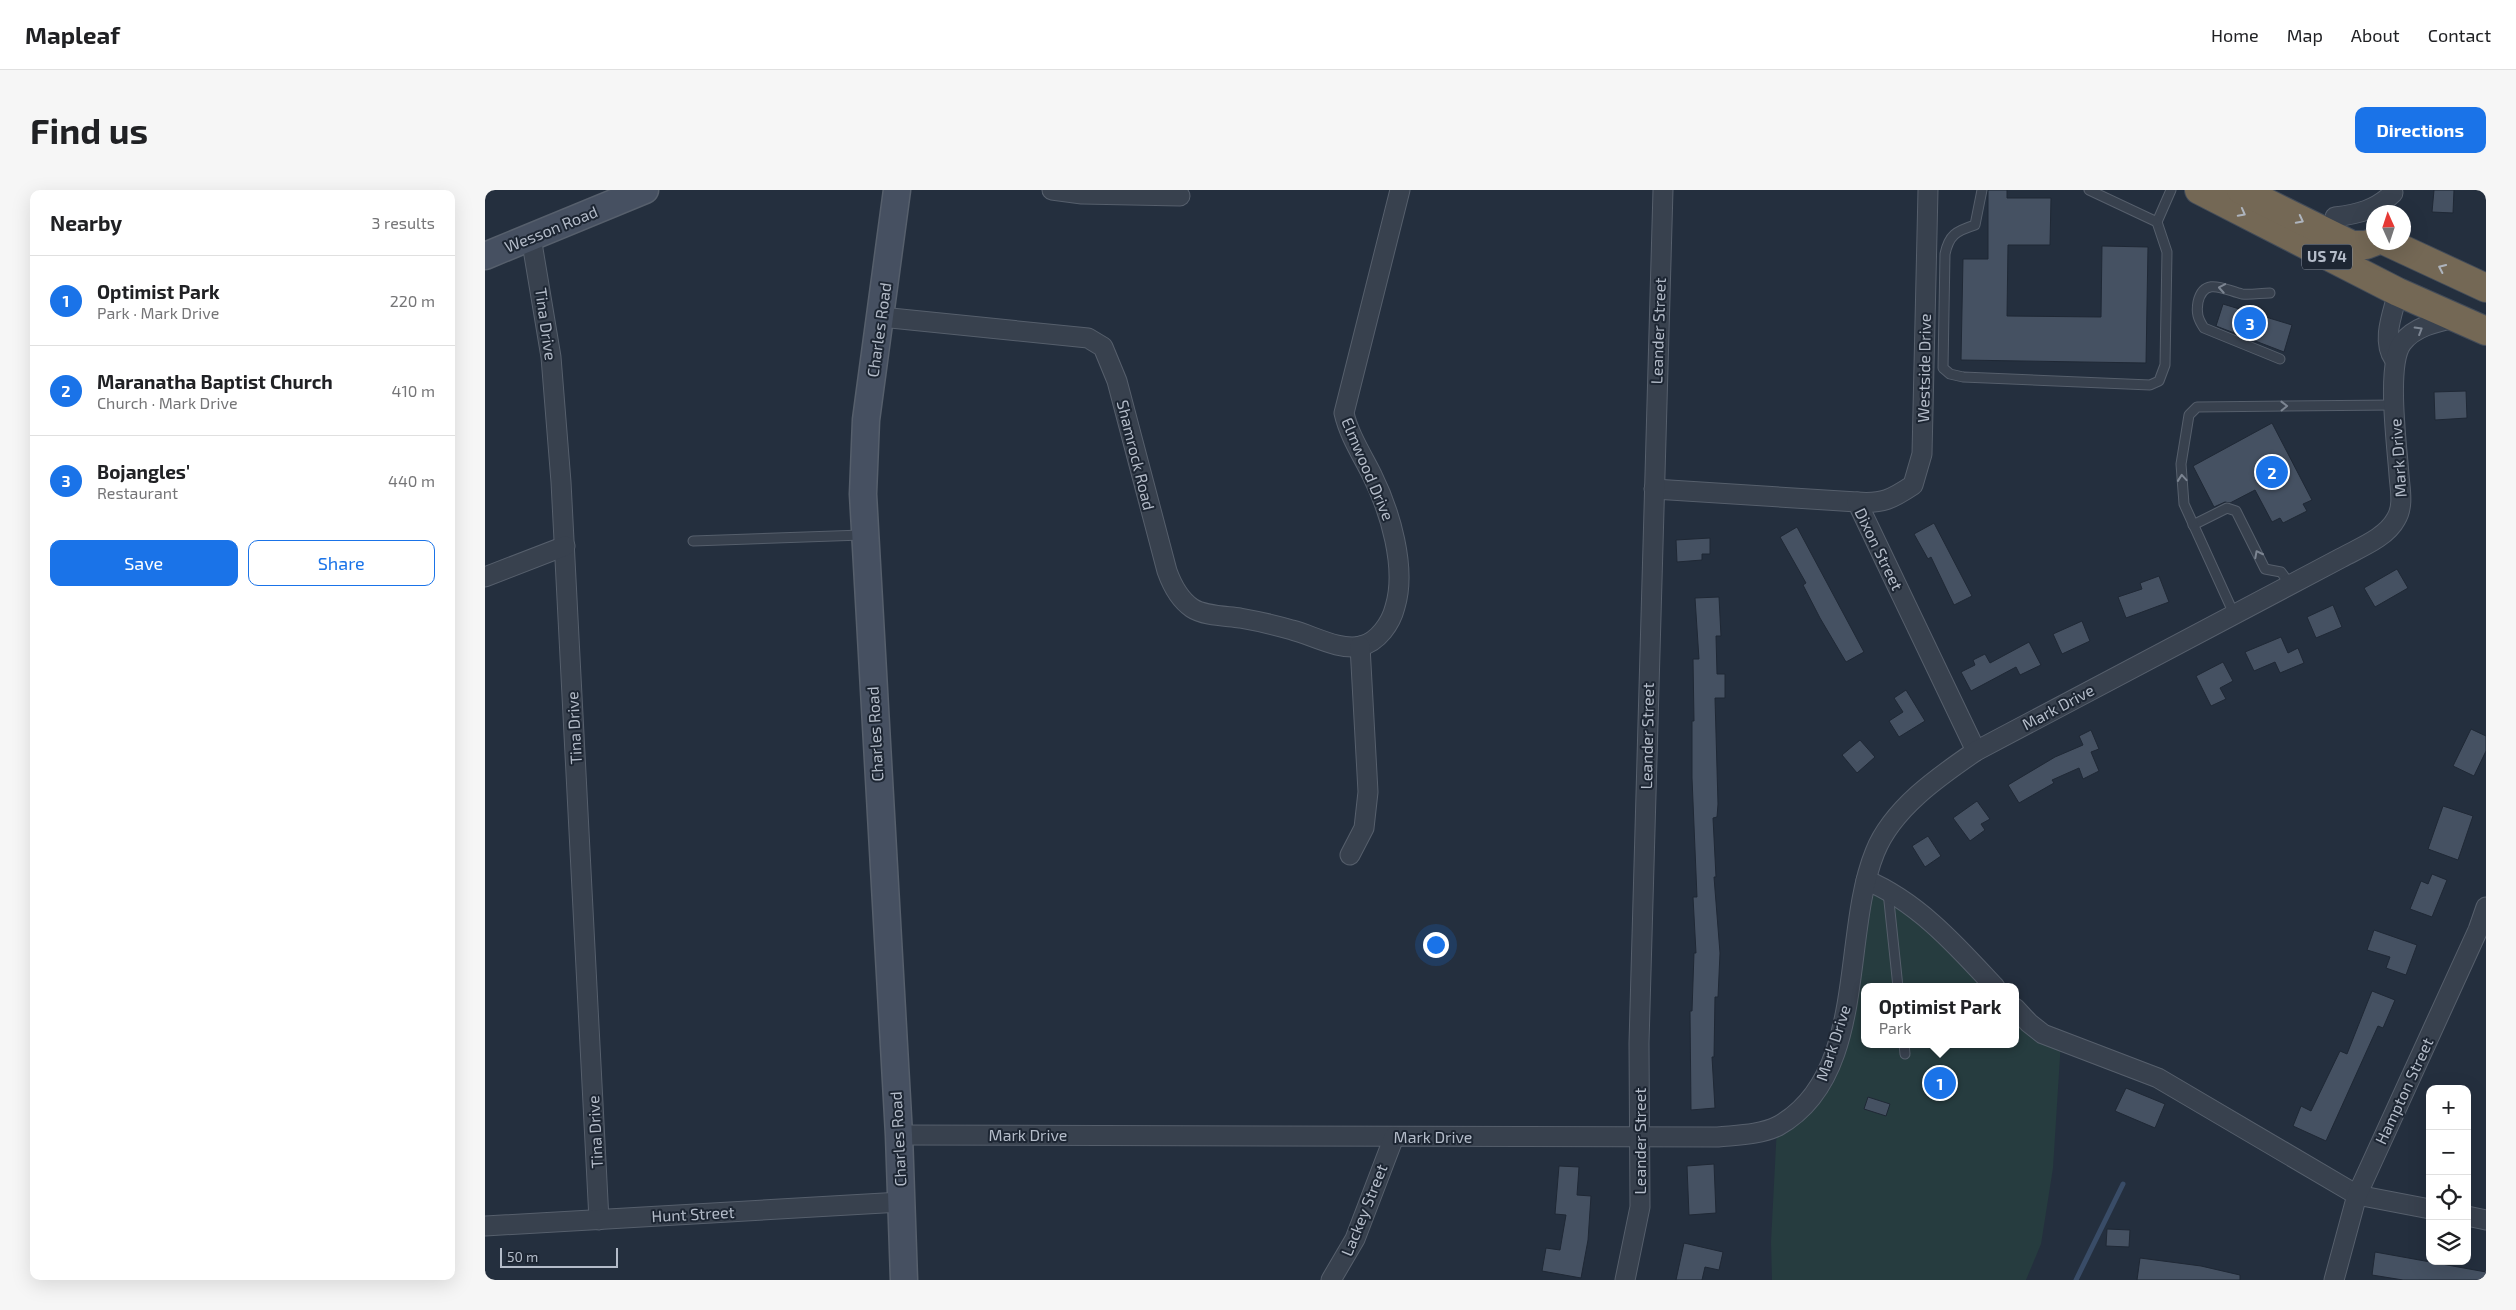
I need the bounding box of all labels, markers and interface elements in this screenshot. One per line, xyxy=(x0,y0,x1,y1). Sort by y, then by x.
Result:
text: Mapleaf xyxy=(25,20,120,49)
text: Home xyxy=(2211,24,2259,46)
text: Map xyxy=(2287,24,2323,46)
text: About xyxy=(2351,24,2400,46)
text: Contact xyxy=(2428,24,2491,46)
button: Directions xyxy=(2355,107,2486,153)
text: Find us xyxy=(30,109,148,151)
street label: Wesson Road xyxy=(502,201,600,256)
north arrow xyxy=(2366,205,2411,250)
one-way arrow xyxy=(2237,207,2246,217)
text: Nearby xyxy=(50,210,122,235)
text: 3 results xyxy=(372,213,435,232)
one-way arrow xyxy=(2295,214,2304,224)
road number: US 74 xyxy=(2302,244,2352,270)
one-way arrow xyxy=(2438,263,2447,274)
street label: Leander Street xyxy=(1646,277,1669,385)
text: Optimist Park xyxy=(97,280,220,303)
street label: Charles Road xyxy=(862,281,895,379)
one-way arrow xyxy=(2217,284,2226,294)
street label: Tina Drive xyxy=(532,287,561,361)
text: 1 xyxy=(63,291,69,310)
text: 220 m xyxy=(390,291,435,310)
text: Park · Mark Drive xyxy=(97,303,219,322)
pin: 3 xyxy=(2234,304,2266,342)
street label: Westside Drive xyxy=(1913,313,1934,423)
one-way arrow xyxy=(2414,327,2423,337)
text: Maranatha Baptist Church xyxy=(97,370,333,393)
text: 2 xyxy=(61,381,71,400)
text: 410 m xyxy=(392,381,435,400)
text: Church · Mark Drive xyxy=(97,393,238,412)
street label: Shamrock Road xyxy=(1114,398,1159,512)
one-way arrow xyxy=(2281,401,2289,411)
street label: Elmwood Drive xyxy=(1338,415,1399,523)
street label: Mark Drive xyxy=(2385,418,2410,498)
pin: 2 xyxy=(2256,453,2288,491)
text: Bojangles' xyxy=(97,460,190,483)
text: 3 xyxy=(61,471,71,490)
text: 440 m xyxy=(388,471,435,490)
one-way arrow xyxy=(2177,474,2188,482)
text: Restaurant xyxy=(97,483,178,502)
street label: Dixon Street xyxy=(1851,504,1908,593)
button: Save xyxy=(50,540,238,586)
button: Share xyxy=(248,540,435,586)
one-way arrow xyxy=(2254,550,2264,559)
street label: Mark Drive xyxy=(2019,680,2097,733)
street label: Leander Street xyxy=(1636,682,1657,790)
street label: Charles Road xyxy=(863,686,886,782)
street label: Tina Drive xyxy=(562,691,585,765)
your location xyxy=(1423,932,1449,958)
popup xyxy=(1861,983,2019,1048)
text: Optimist Park xyxy=(1879,995,2001,1018)
street label: Mark Drive xyxy=(1811,1002,1854,1083)
text: Park xyxy=(1879,1018,1911,1037)
street label: Hampton Street xyxy=(2371,1035,2437,1147)
pin: 1 xyxy=(1924,1064,1956,1102)
map controls xyxy=(2426,1085,2471,1265)
button: + xyxy=(2426,1085,2471,1130)
street label: Leander Street xyxy=(1630,1088,1649,1194)
street label: Charles Road xyxy=(886,1091,909,1187)
street label: Tina Drive xyxy=(583,1095,606,1169)
street label: Mark Drive xyxy=(989,1125,1067,1144)
street label: Mark Drive xyxy=(1394,1127,1472,1146)
button: − xyxy=(2426,1130,2471,1175)
street label: Lackey Street xyxy=(1336,1161,1391,1259)
button: locate xyxy=(2426,1175,2471,1220)
street label: Hunt Street xyxy=(651,1202,735,1225)
button: layers xyxy=(2426,1220,2471,1265)
scale bar xyxy=(500,1245,617,1268)
text: 50 m xyxy=(507,1248,538,1265)

